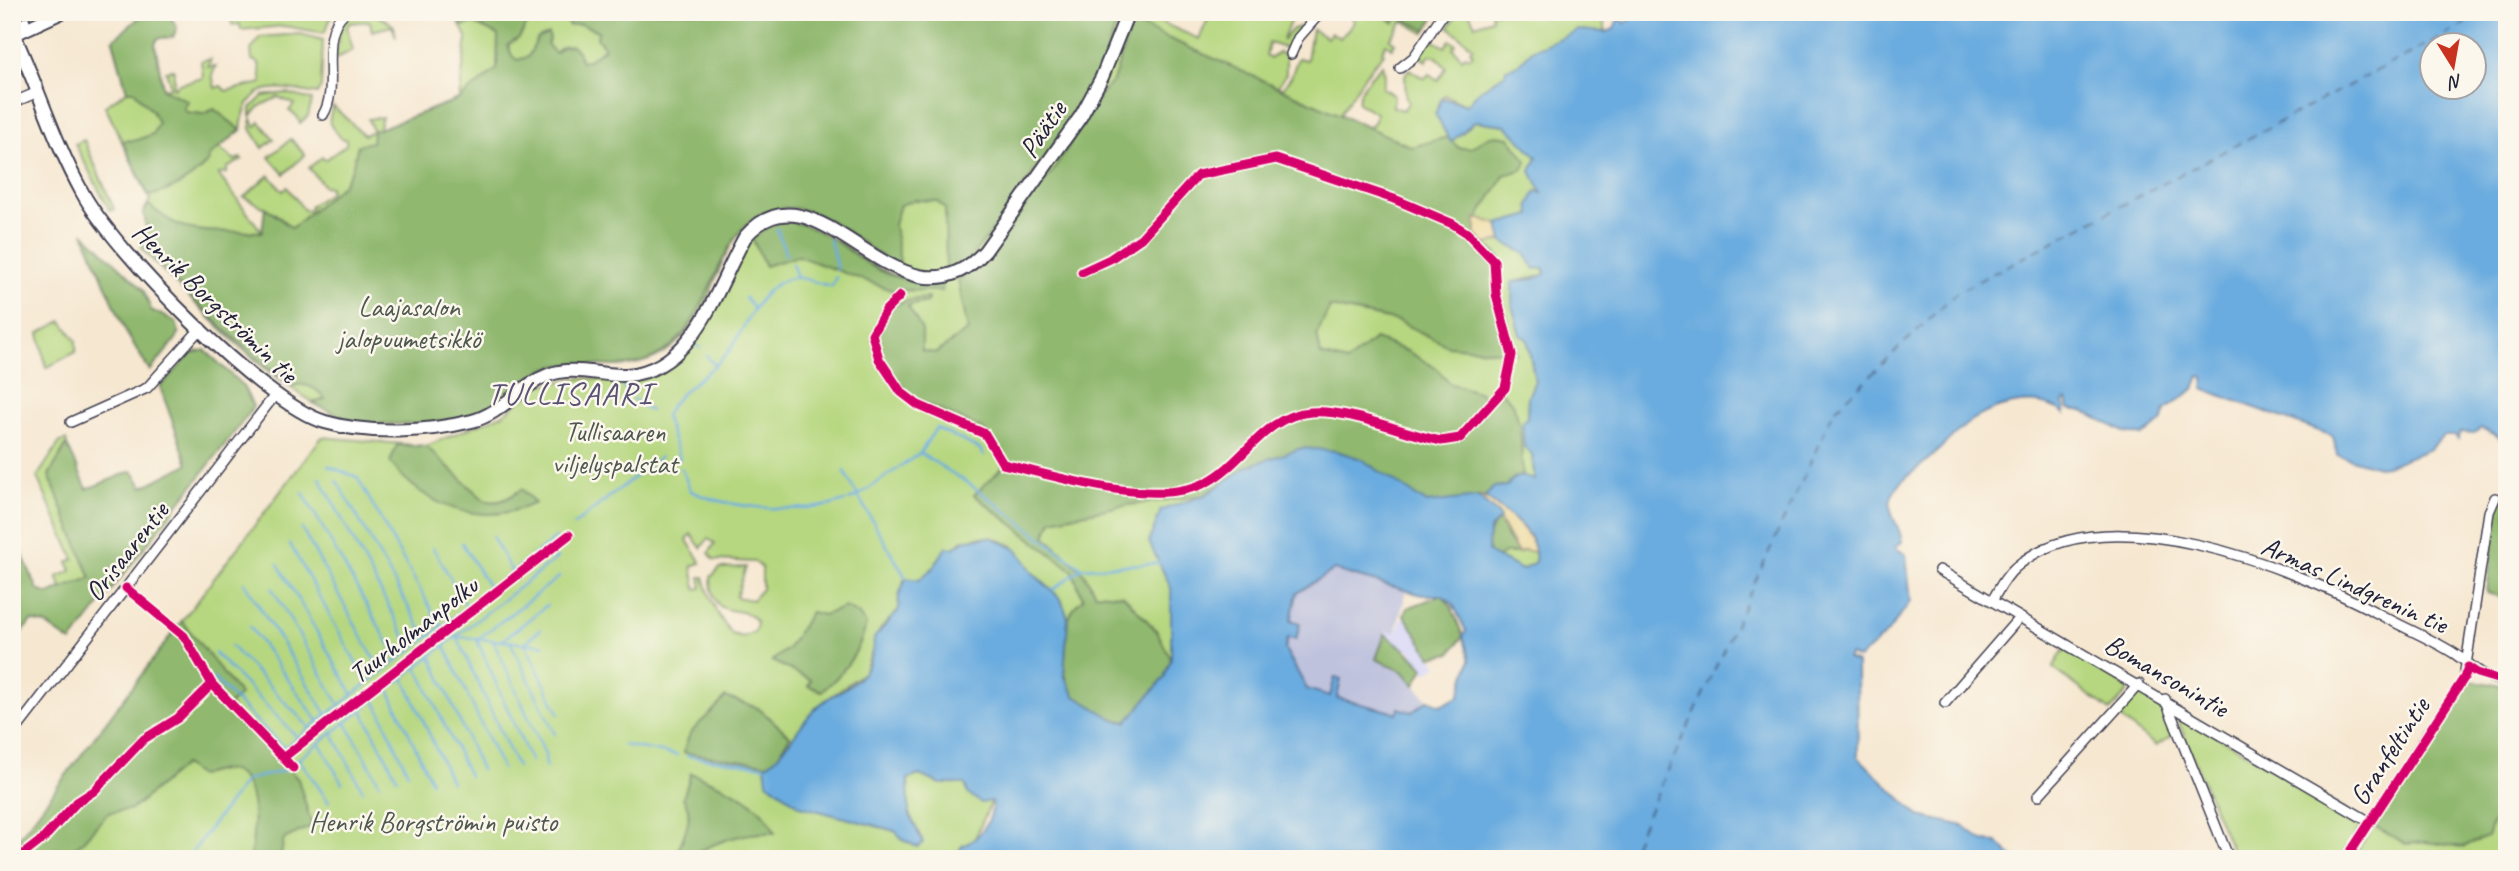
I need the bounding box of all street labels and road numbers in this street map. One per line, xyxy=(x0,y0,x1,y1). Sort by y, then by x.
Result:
street label: Päätie xyxy=(1011,93,1075,164)
street label: Henrik Borgströmin tie xyxy=(125,214,307,392)
street label: Orisaarentie xyxy=(77,493,177,608)
street label: Armas Lindgrenin tie xyxy=(2256,528,2455,642)
street label: Tuurholmanpolku xyxy=(342,567,486,691)
street label: Bomansonintie xyxy=(2098,626,2237,726)
street label: Granfeltintie xyxy=(2342,689,2438,812)

